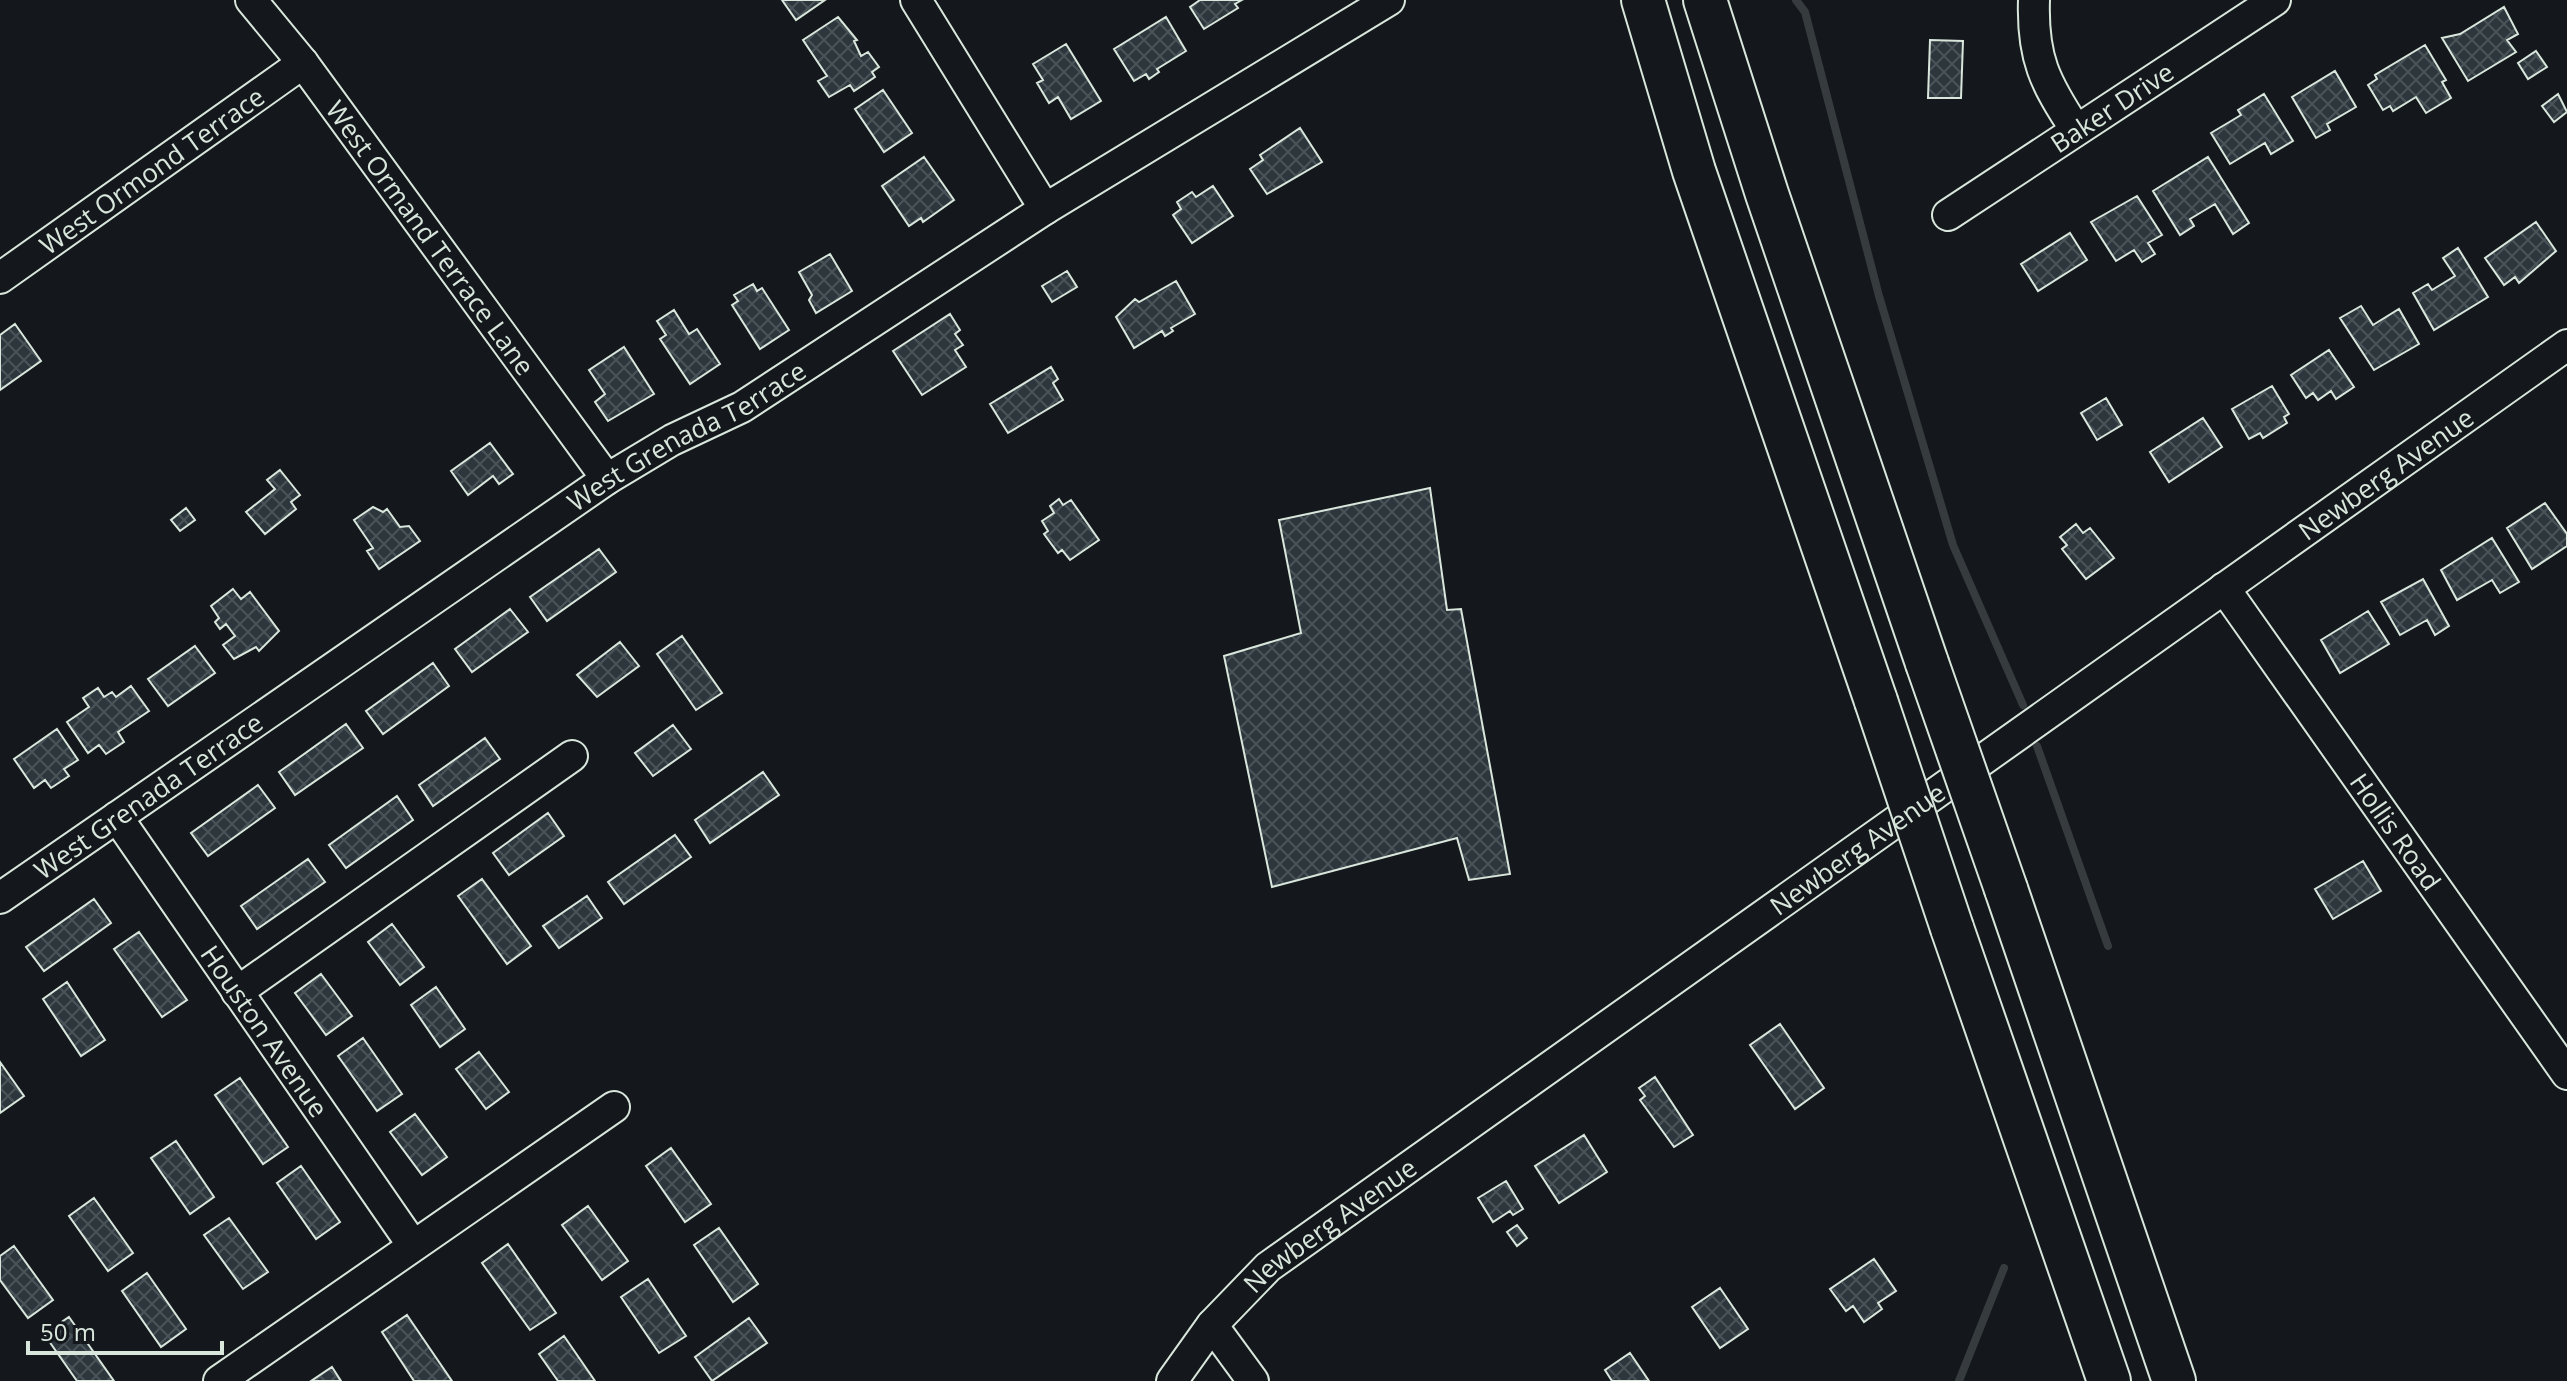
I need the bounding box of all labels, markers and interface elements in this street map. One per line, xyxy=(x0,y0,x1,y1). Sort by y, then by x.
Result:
street label: Baker Drive xyxy=(2043,54,2180,161)
street label: West Ormond Terrace xyxy=(32,78,271,263)
street label: West Ormand Terrace Lane xyxy=(318,93,543,382)
street label: West Grenada Terrace xyxy=(560,352,813,519)
street label: Newberg Avenue xyxy=(2291,399,2480,548)
street label: West Grenada Terrace xyxy=(27,704,270,887)
street label: Hollis Road xyxy=(2342,766,2450,897)
street label: Newberg Avenue xyxy=(1762,774,1952,923)
street label: Houston Avenue xyxy=(193,938,337,1124)
street label: Newberg Avenue xyxy=(1235,1149,1424,1300)
scale bar xyxy=(28,1305,222,1355)
text: 50 m xyxy=(40,1315,96,1348)

